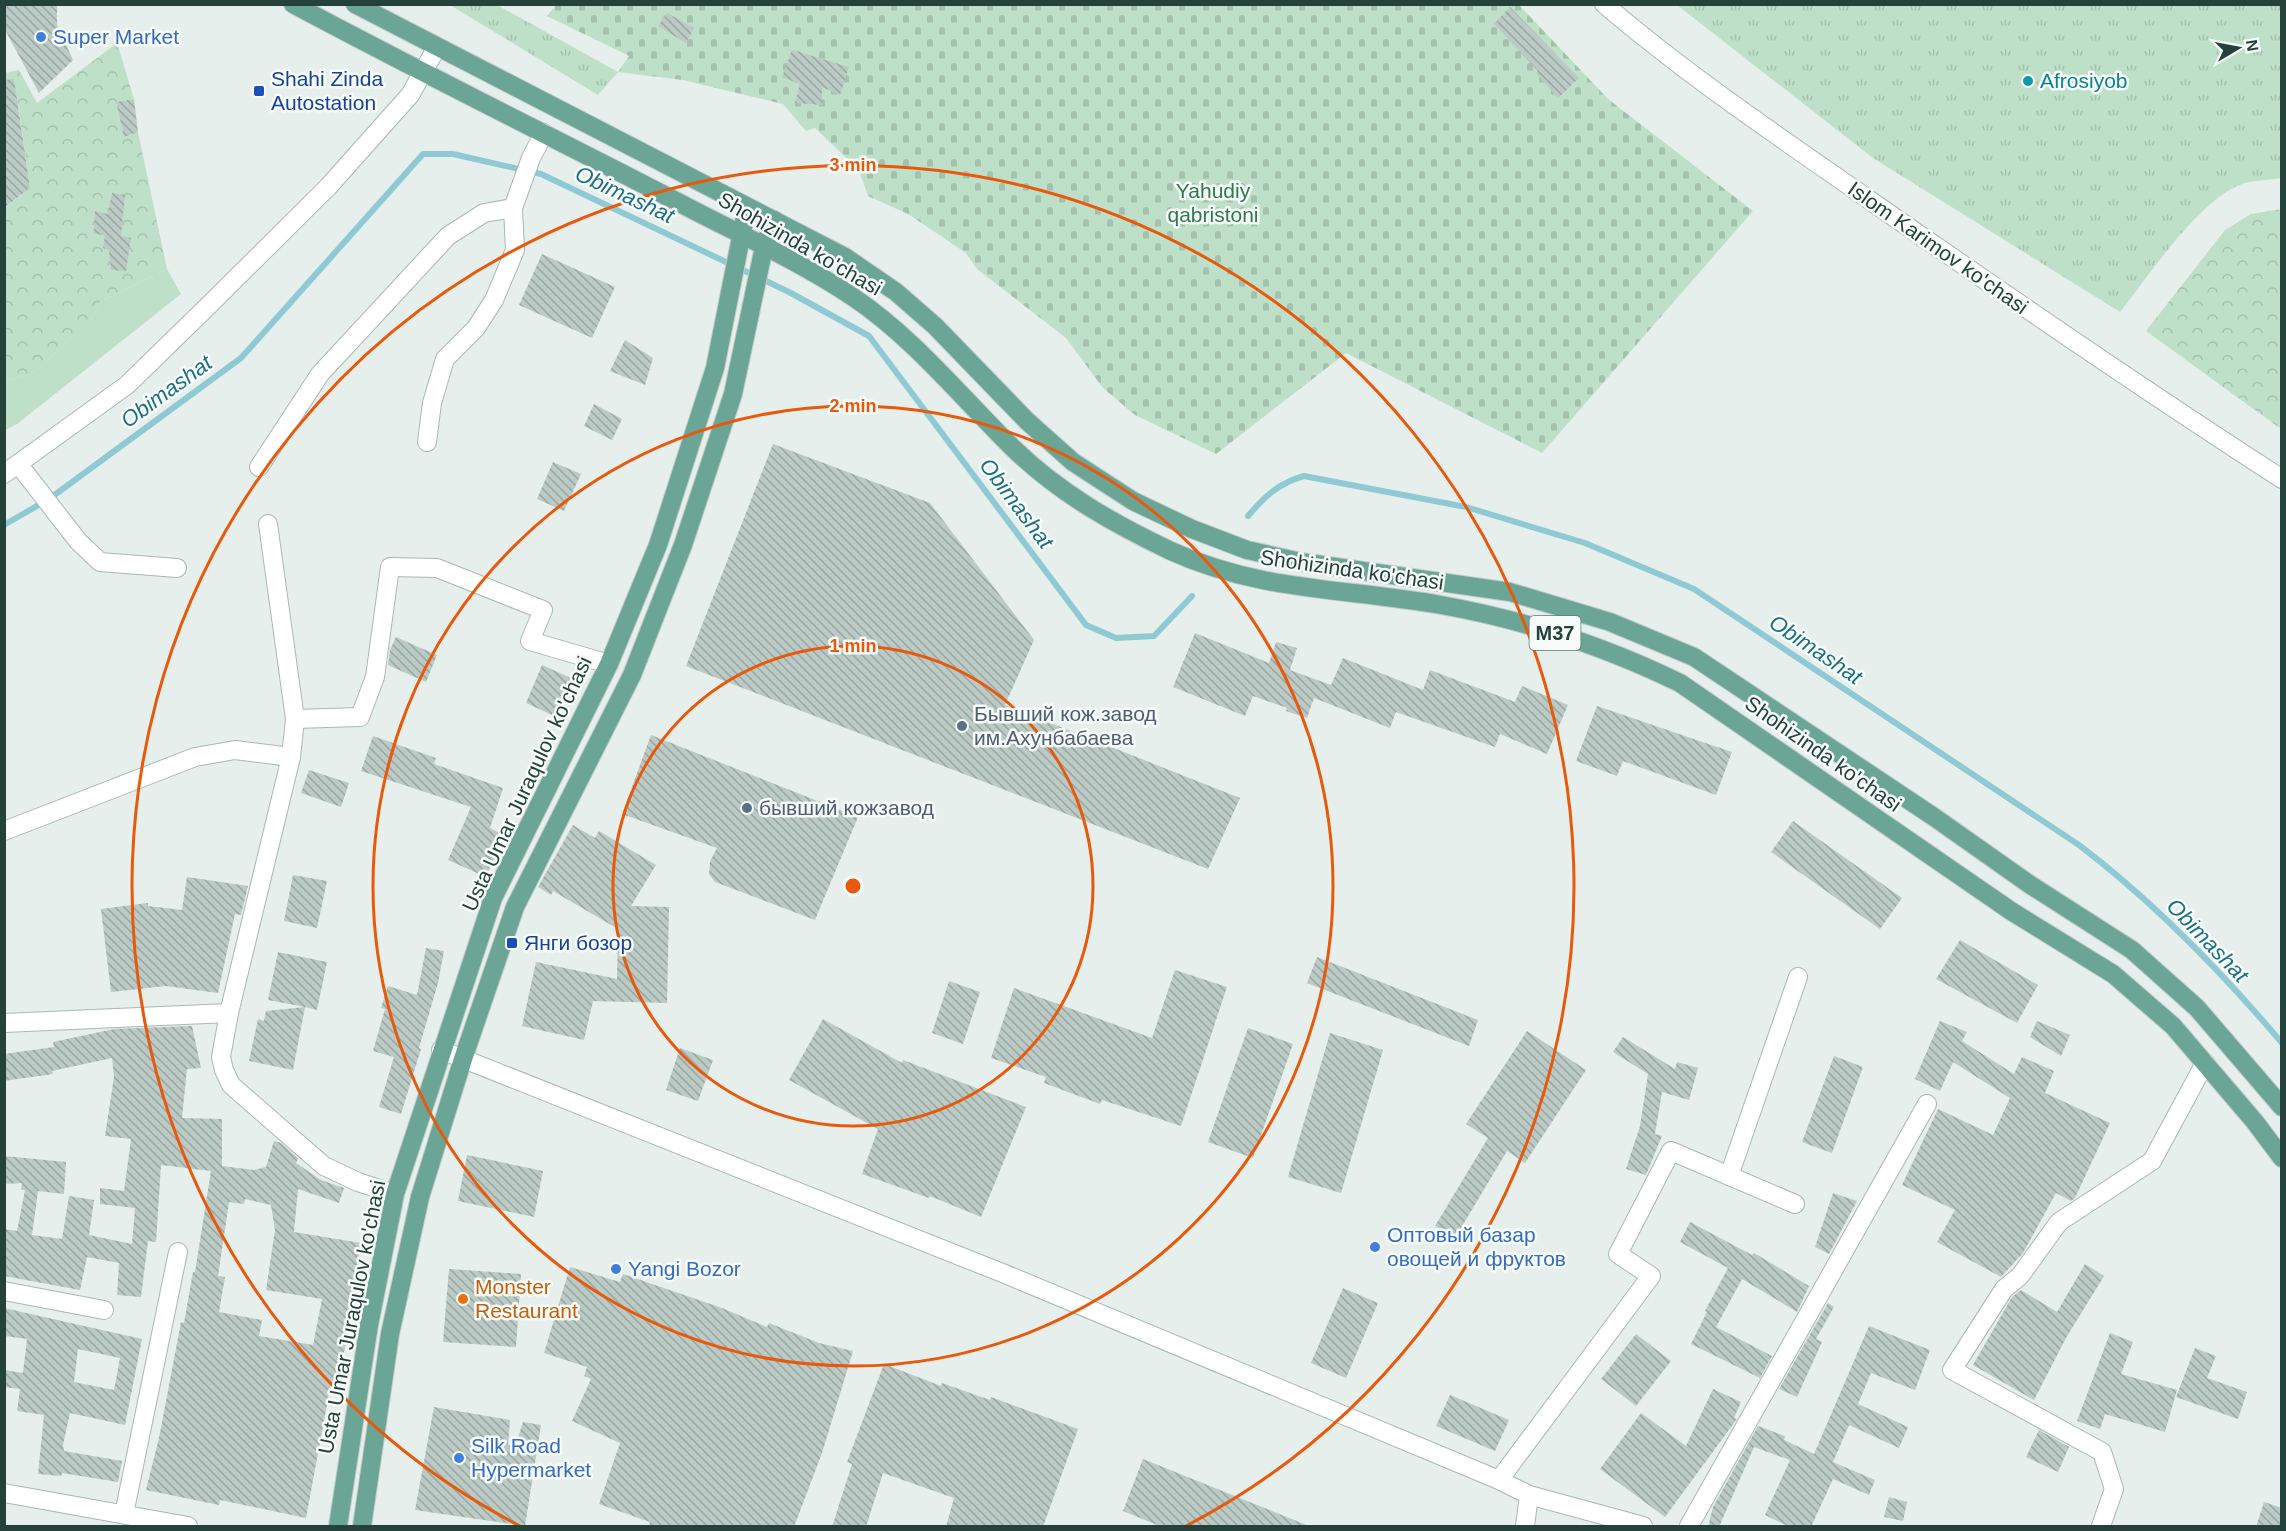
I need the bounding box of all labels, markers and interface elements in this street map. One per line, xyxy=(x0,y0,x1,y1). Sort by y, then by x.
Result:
north arrow xyxy=(2208,18,2268,78)
place label: Super Market xyxy=(53,25,179,48)
marker: Super Market xyxy=(34,30,48,44)
text: N xyxy=(2243,38,2262,53)
place label: Shahi Zinda Autostation xyxy=(271,67,383,114)
place label: Afrosiyob xyxy=(2040,69,2128,92)
marker: Afrosiyob xyxy=(2021,74,2035,88)
marker: Shahi Zinda Autostation xyxy=(252,84,266,98)
text: 3 min xyxy=(829,155,877,175)
water label: Obimashat xyxy=(571,161,679,229)
street label: Islom Karimov ko'chasi xyxy=(1844,177,2033,318)
park label: Yahudiy qabristoni xyxy=(1167,179,1259,226)
street label: Shohizinda ko'chasi xyxy=(714,187,886,300)
water label: Obimashat xyxy=(116,350,217,433)
text: 2 min xyxy=(829,396,877,416)
water label: Obimashat xyxy=(975,453,1059,554)
street label: Shohizinda ko'chasi xyxy=(1259,545,1445,594)
water label: Obimashat xyxy=(1765,609,1868,690)
road number: M37 xyxy=(1530,616,1580,650)
text: 1 min xyxy=(829,636,877,656)
street label: Usta Umar Juraqulov ko'chasi xyxy=(457,653,596,915)
street label: Shohizinda ko'chasi xyxy=(1741,691,1906,816)
place label: Бывший кож.завод им.Ахунбабаева xyxy=(974,702,1157,749)
marker: Бывший кож.завод им.Ахунбабаева xyxy=(955,719,969,733)
place label: бывший кожзавод xyxy=(759,796,934,819)
marker: бывший кожзавод xyxy=(740,801,754,815)
centre of rings xyxy=(843,876,863,896)
water label: Obimashat xyxy=(2162,893,2254,988)
place label: Янги бозор xyxy=(524,931,632,954)
marker: Янги бозор xyxy=(505,936,519,950)
street label: Usta Umar Juraqulov ko'chasi xyxy=(314,1178,389,1456)
place label: Оптовый базар овощей и фруктов xyxy=(1387,1223,1566,1270)
marker: Оптовый базар овощей и фруктов xyxy=(1368,1240,1382,1254)
place label: Yangi Bozor xyxy=(628,1257,741,1280)
marker: Yangi Bozor xyxy=(609,1262,623,1276)
place label: Monster Restaurant xyxy=(475,1275,578,1322)
marker: Monster Restaurant xyxy=(456,1292,470,1306)
place label: Silk Road Hypermarket xyxy=(471,1434,591,1481)
marker: Silk Road Hypermarket xyxy=(452,1451,466,1465)

